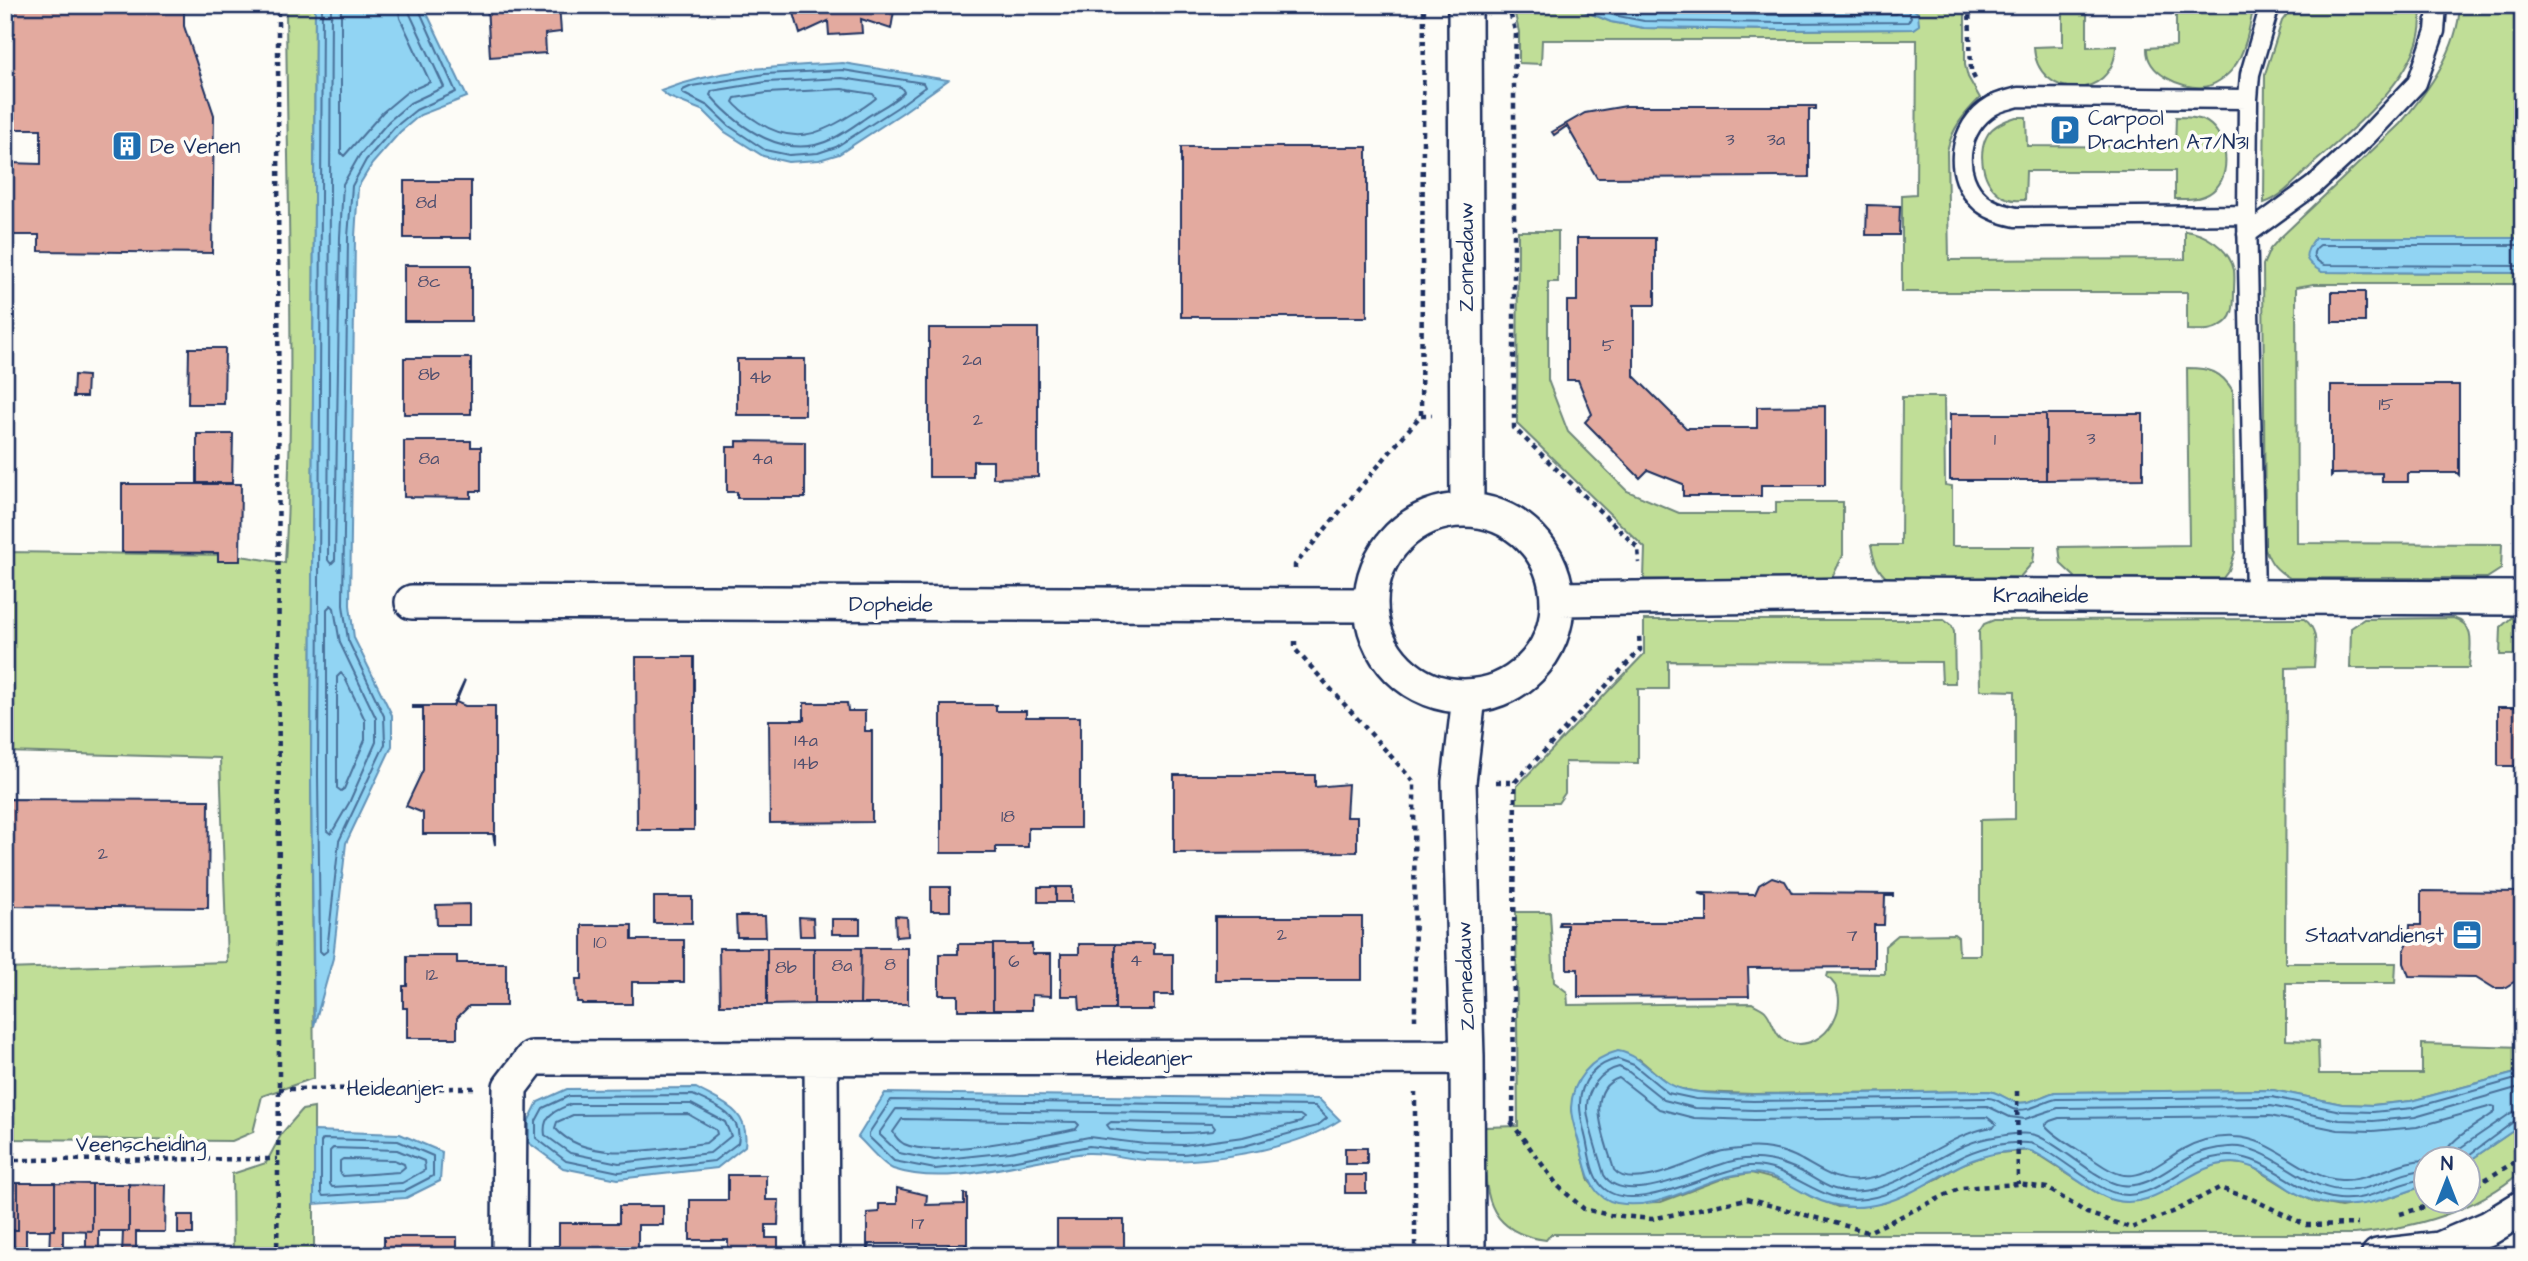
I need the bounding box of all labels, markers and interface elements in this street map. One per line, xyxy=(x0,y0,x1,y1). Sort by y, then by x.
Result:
place label: Carpool Drachten A7/N31 xyxy=(2088,104,2249,157)
parking icon: Carpool Drachten A7/N31 xyxy=(2048,113,2082,147)
house number: 3 xyxy=(1725,127,1735,152)
house number: 3a xyxy=(1767,127,1785,152)
building icon: De Venen xyxy=(110,129,144,163)
place label: De Venen xyxy=(150,132,240,161)
house number: 8d xyxy=(416,190,436,215)
street label: Zonnedauw xyxy=(1452,202,1481,312)
house number: 8c xyxy=(417,269,441,294)
house number: 5 xyxy=(1602,333,1615,358)
house number: 2a xyxy=(962,347,982,372)
house number: 8b xyxy=(418,362,440,387)
house number: 4b xyxy=(749,365,771,390)
house number: 15 xyxy=(2378,392,2394,417)
house number: 2 xyxy=(973,407,984,432)
house number: 3 xyxy=(2086,426,2096,451)
house number: 1 xyxy=(1994,427,1996,452)
house number: 8a xyxy=(419,446,439,471)
house number: 4a xyxy=(751,446,773,471)
street label: Kraaiheide xyxy=(1993,581,2089,610)
street label: Dopheide xyxy=(849,590,933,620)
house number: 14a xyxy=(794,728,818,753)
house number: 14b xyxy=(794,751,818,776)
house number: 18 xyxy=(1001,804,1015,829)
house number: 2 xyxy=(98,841,109,866)
office icon: Staatvandienst xyxy=(2450,918,2484,952)
street label: Zonnedauw xyxy=(1449,921,1482,1031)
place label: Staatvandienst xyxy=(2305,921,2445,950)
house number: 2 xyxy=(1277,922,1288,947)
house number: 7 xyxy=(1846,923,1858,948)
house number: 10 xyxy=(593,930,607,955)
house number: 4 xyxy=(1130,948,1142,973)
house number: 6 xyxy=(1008,949,1020,974)
house number: 8 xyxy=(884,952,896,977)
house number: 8a xyxy=(832,953,852,978)
house number: 8b xyxy=(775,955,797,980)
house number: 12 xyxy=(426,962,439,987)
street label: Heideanjer xyxy=(1095,1044,1193,1073)
street label: Heideanjer xyxy=(346,1074,444,1103)
street label: Veenscheiding xyxy=(76,1130,206,1161)
north arrow xyxy=(2412,1146,2482,1216)
text: N xyxy=(2441,1151,2453,1178)
house number: 17 xyxy=(911,1211,925,1236)

